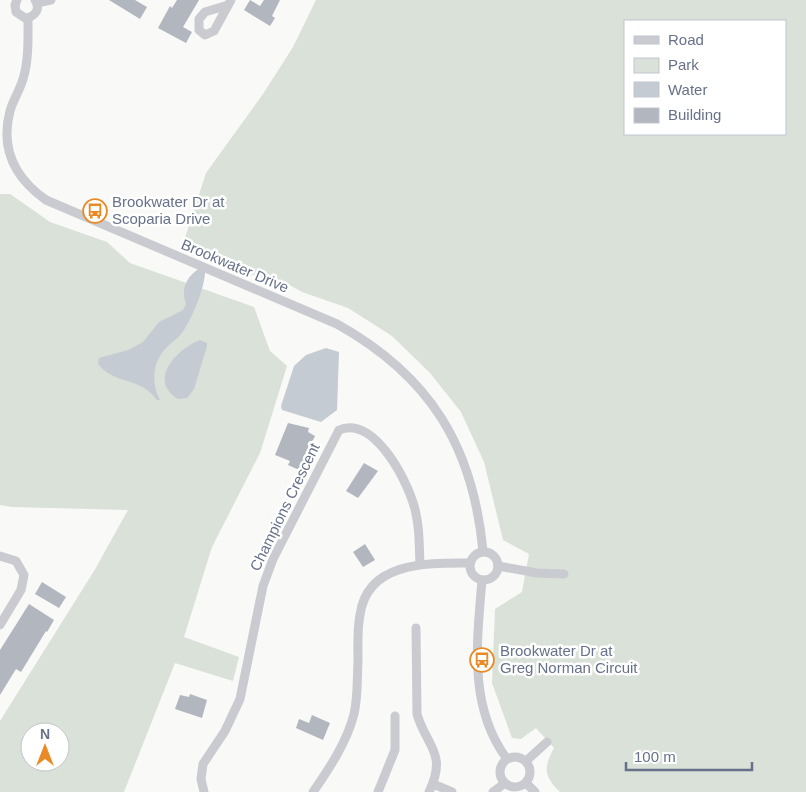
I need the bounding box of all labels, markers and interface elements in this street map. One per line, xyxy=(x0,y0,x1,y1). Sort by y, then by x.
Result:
legend xyxy=(624,20,786,135)
text: Road xyxy=(668,31,704,48)
text: Park xyxy=(668,56,699,73)
text: Water xyxy=(668,81,707,98)
text: Building xyxy=(668,106,721,123)
place label: Brookwater Dr at Scoparia Drive xyxy=(112,193,225,227)
bus stop icon: Brookwater Dr at Scoparia Drive xyxy=(82,198,108,224)
street label: Brookwater Drive xyxy=(179,235,291,296)
street label: Champions Crescent xyxy=(246,439,323,573)
place label: Brookwater Dr at Greg Norman Circuit xyxy=(500,642,638,676)
bus stop icon: Brookwater Dr at Greg Norman Circuit xyxy=(469,647,495,673)
north arrow xyxy=(20,722,70,772)
text: N xyxy=(40,726,50,742)
scale bar xyxy=(626,740,752,772)
text: 100 m xyxy=(634,748,676,765)

